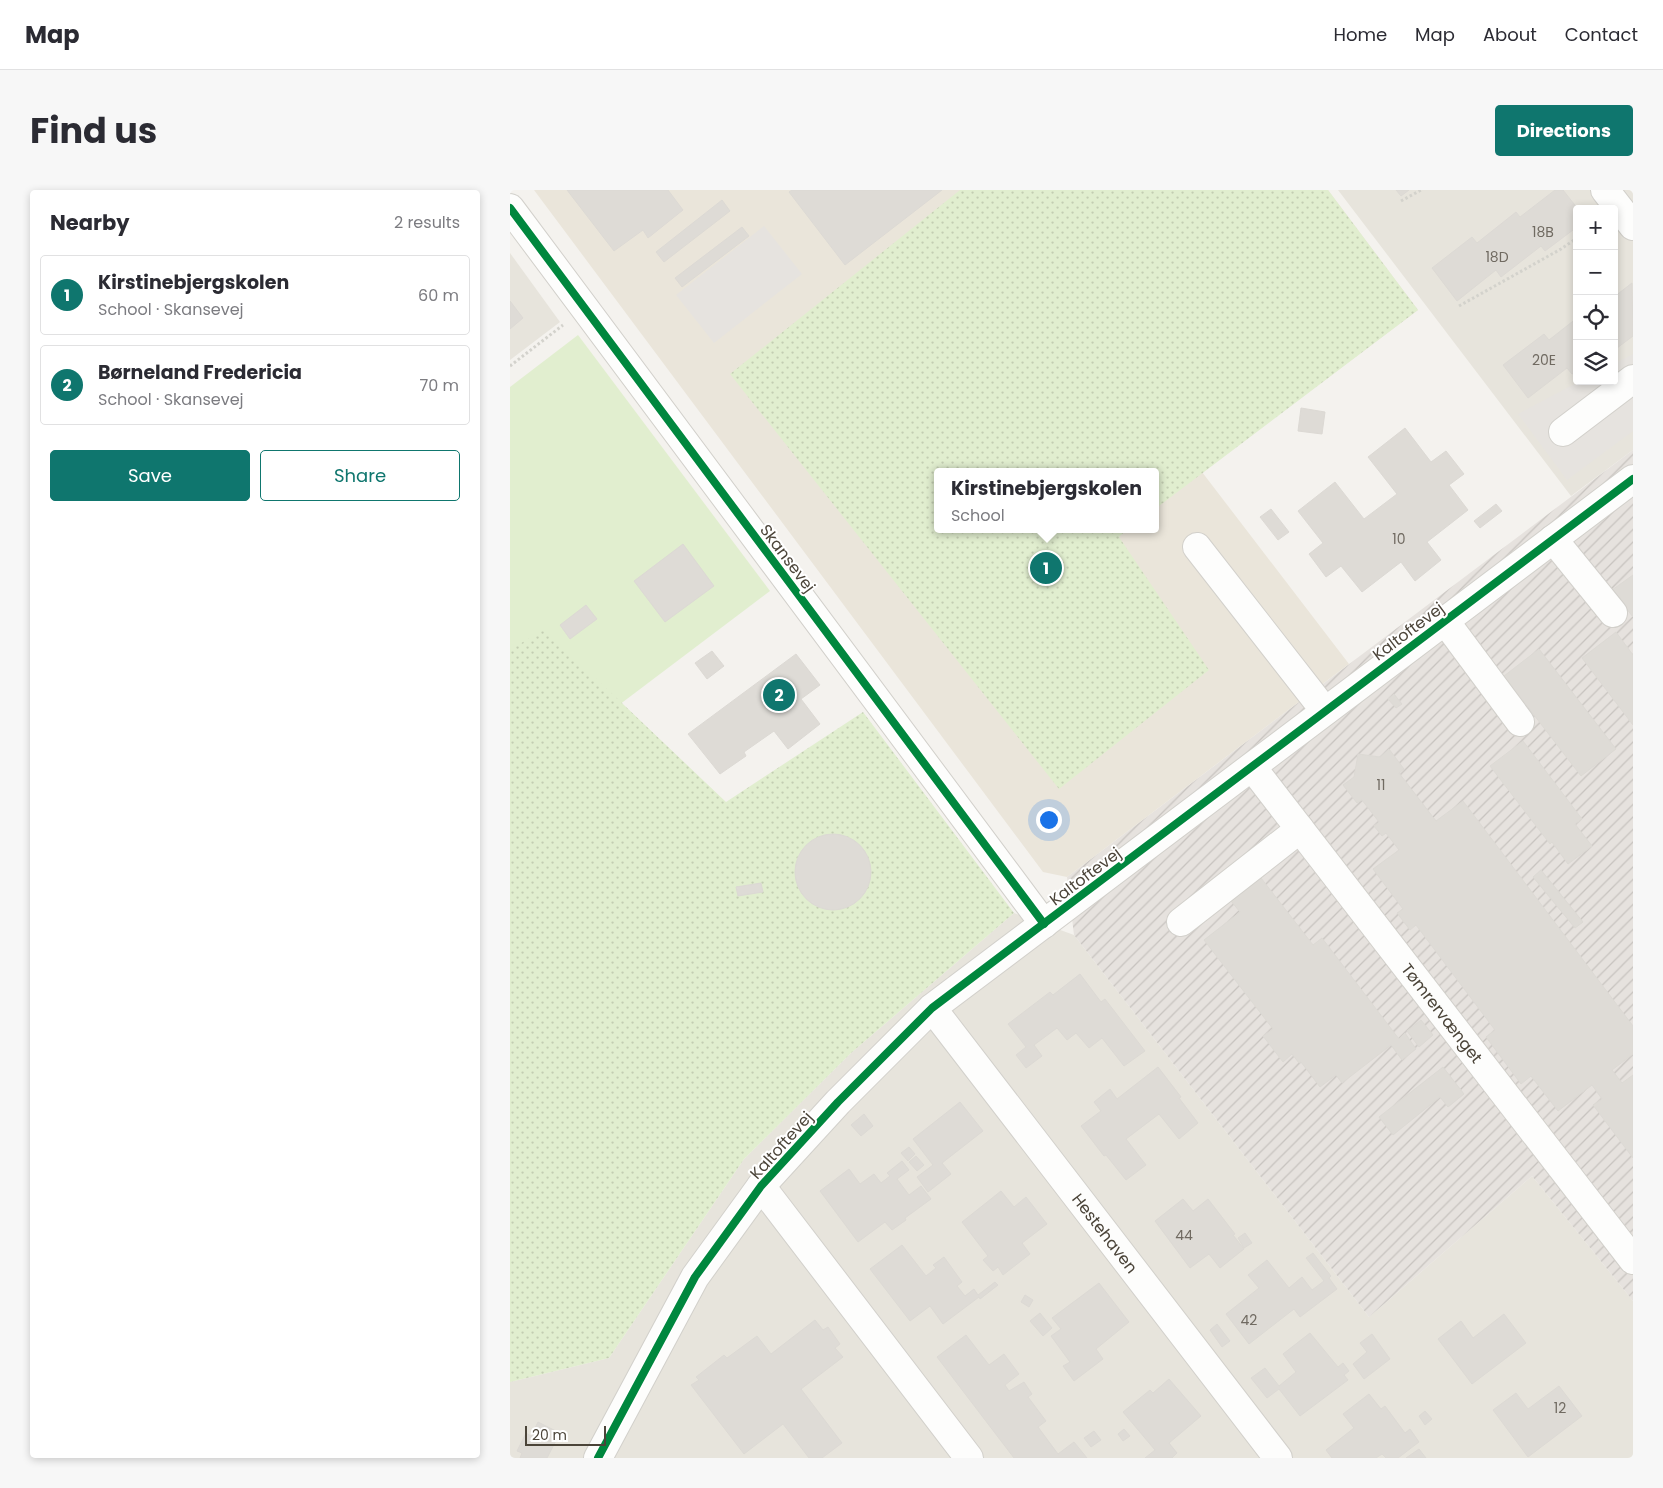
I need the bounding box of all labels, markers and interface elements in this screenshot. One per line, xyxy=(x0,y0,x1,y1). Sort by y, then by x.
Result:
text: Map xyxy=(25,18,80,51)
text: Home xyxy=(1333,22,1387,47)
text: Map xyxy=(1415,22,1455,47)
text: About xyxy=(1483,22,1537,47)
text: Contact xyxy=(1565,22,1638,47)
button: Directions xyxy=(1495,105,1633,156)
text: Find us xyxy=(30,106,157,155)
map controls xyxy=(1573,205,1618,385)
button: + xyxy=(1573,205,1618,250)
text: Nearby xyxy=(50,208,130,237)
text: 2 results xyxy=(394,211,460,234)
house number: 18B xyxy=(1532,222,1554,242)
house number: 18D xyxy=(1485,247,1509,267)
button: − xyxy=(1573,250,1618,295)
text: Kirstinebjergskolen xyxy=(98,269,289,296)
text: 1 xyxy=(64,284,70,307)
text: 60 m xyxy=(418,284,459,307)
button: locate xyxy=(1573,295,1618,340)
text: School · Skansevej xyxy=(98,298,244,321)
button: layers xyxy=(1573,340,1618,385)
house number: 20E xyxy=(1532,350,1556,370)
text: Børneland Fredericia xyxy=(98,359,302,386)
text: 2 xyxy=(62,374,72,397)
text: 70 m xyxy=(419,374,459,397)
text: School · Skansevej xyxy=(98,388,244,411)
button: Save xyxy=(50,450,250,501)
button: Share xyxy=(260,450,460,501)
popup xyxy=(934,468,1159,533)
text: Kirstinebjergskolen xyxy=(951,475,1142,502)
text: School xyxy=(951,504,1005,527)
street label: Skansevej xyxy=(754,520,821,597)
house number: 10 xyxy=(1392,529,1406,549)
pin: 1 xyxy=(1030,549,1062,587)
street label: Kaltoftevej xyxy=(1368,597,1449,666)
pin: 2 xyxy=(763,676,795,714)
house number: 11 xyxy=(1377,775,1385,795)
your location xyxy=(1036,807,1062,833)
street label: Kaltoftevej xyxy=(1045,842,1126,911)
street label: Tømrervænget xyxy=(1396,959,1488,1068)
street label: Kaltoftevej xyxy=(745,1106,818,1184)
street label: Hestehaven xyxy=(1067,1189,1143,1278)
house number: 44 xyxy=(1175,1225,1193,1245)
house number: 42 xyxy=(1241,1310,1257,1330)
house number: 12 xyxy=(1554,1398,1566,1418)
scale bar xyxy=(525,1423,606,1446)
text: 20 m xyxy=(532,1425,567,1445)

